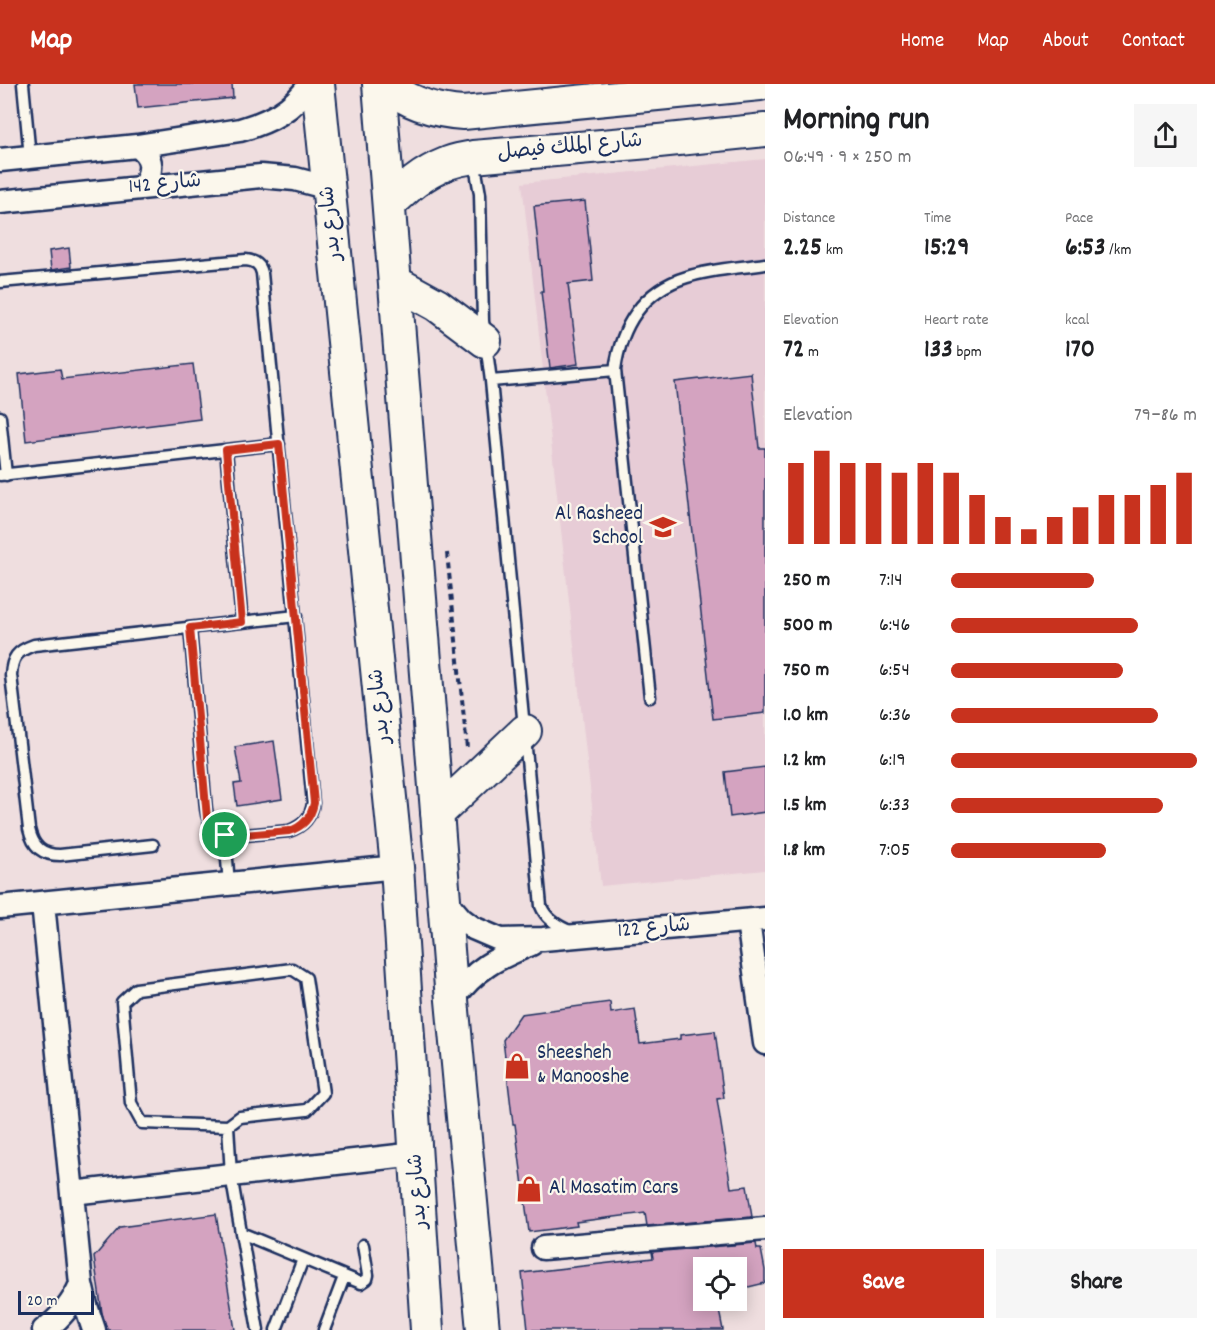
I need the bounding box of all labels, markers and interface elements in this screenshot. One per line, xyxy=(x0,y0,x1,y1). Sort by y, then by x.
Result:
text: Map xyxy=(30,22,72,62)
text: Home xyxy=(900,27,944,57)
text: Map xyxy=(977,27,1009,57)
text: About xyxy=(1042,27,1089,57)
text: Contact xyxy=(1122,27,1185,57)
text: Morning run xyxy=(783,98,930,145)
button: share xyxy=(1134,104,1197,167)
street label: شارع الملك فيصل xyxy=(496,127,644,169)
text: 06:49 · 9 × 250 m xyxy=(783,144,912,172)
street label: شارع 142 xyxy=(127,167,203,203)
street label: شارع بدر xyxy=(313,184,351,264)
text: Distance xyxy=(783,207,835,230)
text: Time xyxy=(924,207,951,230)
text: Pace xyxy=(1065,207,1093,230)
text: 2.25 xyxy=(783,230,822,267)
text: 15:29 xyxy=(924,230,969,267)
text: 6:53 xyxy=(1065,230,1106,267)
text: km xyxy=(822,239,843,262)
text: /km xyxy=(1106,239,1131,262)
text: Elevation xyxy=(783,309,839,332)
text: Heart rate xyxy=(924,309,989,332)
text: kcal xyxy=(1065,309,1089,332)
text: 72 xyxy=(783,332,804,369)
text: 133 xyxy=(924,332,953,369)
text: 170 xyxy=(1065,332,1095,369)
text: m xyxy=(804,341,819,364)
text: bpm xyxy=(953,341,982,364)
text: Elevation xyxy=(783,402,853,430)
text: 79–86 m xyxy=(1134,402,1197,430)
place label: Al Rasheed School xyxy=(555,500,643,554)
school or university icon: Al Rasheed School xyxy=(648,512,678,542)
text: 250 m xyxy=(783,567,830,595)
text: 7:14 xyxy=(879,567,903,595)
text: 500 m xyxy=(783,612,832,640)
text: 6:46 xyxy=(879,612,910,640)
text: 750 m xyxy=(783,657,829,685)
text: 6:54 xyxy=(879,657,910,685)
street label: شارع بدر xyxy=(362,667,400,747)
text: 1.0 km xyxy=(783,702,828,730)
text: 6:36 xyxy=(879,702,911,730)
text: 1.2 km xyxy=(783,747,826,775)
text: 6:19 xyxy=(879,747,906,775)
text: 1.5 km xyxy=(783,792,826,820)
text: 6:33 xyxy=(879,792,910,820)
pin xyxy=(199,809,250,860)
icon: arrive xyxy=(208,818,241,851)
text: 1.8 km xyxy=(783,837,825,865)
text: 7:05 xyxy=(879,837,910,865)
street label: شارع 122 xyxy=(616,911,692,947)
place label: Sheesheh & Manooshe xyxy=(537,1039,629,1093)
shop icon: Sheesheh & Manooshe xyxy=(502,1051,532,1081)
street label: شارع بدر xyxy=(401,1153,437,1231)
shop icon: Al Masatim Cars xyxy=(514,1174,544,1204)
place label: Al Masatim Cars xyxy=(549,1174,679,1204)
button: Save xyxy=(783,1249,984,1318)
button: Share xyxy=(996,1249,1197,1318)
map controls xyxy=(693,1257,747,1311)
button: locate xyxy=(693,1257,747,1311)
scale bar xyxy=(18,1288,94,1316)
text: 20 m xyxy=(27,1290,57,1313)

